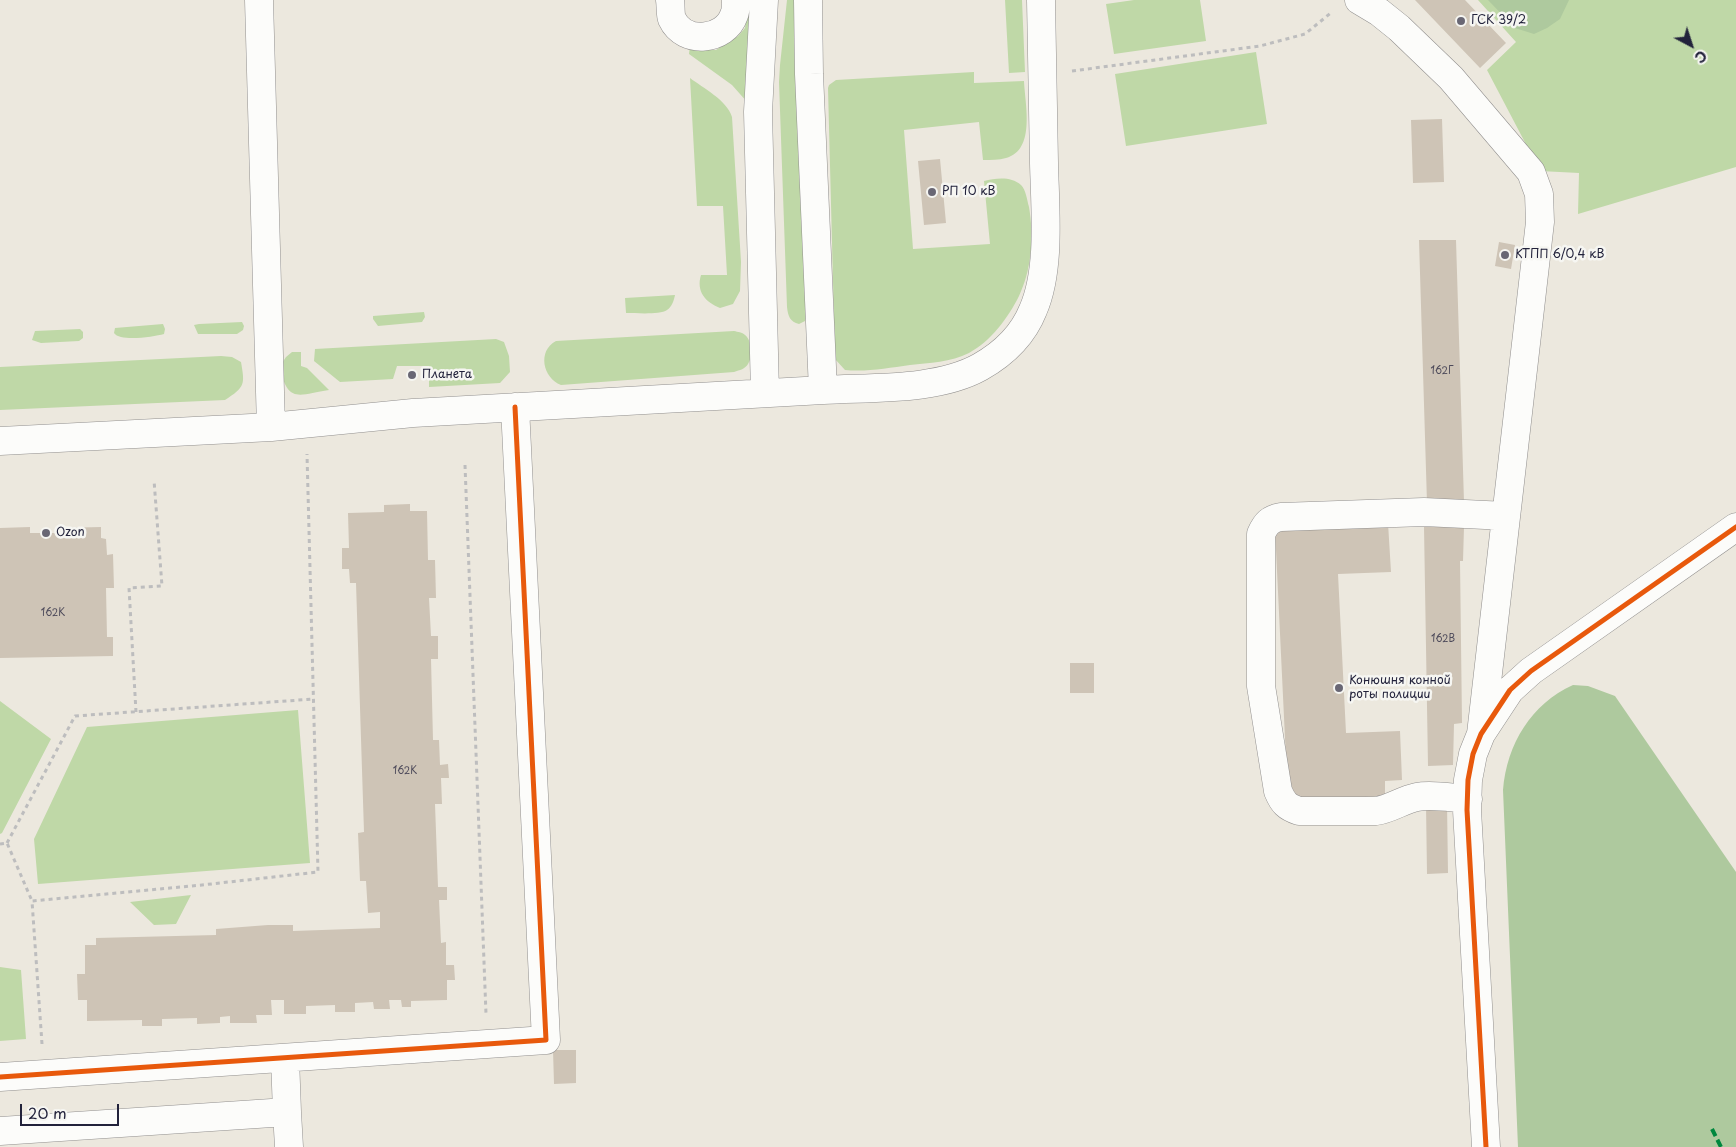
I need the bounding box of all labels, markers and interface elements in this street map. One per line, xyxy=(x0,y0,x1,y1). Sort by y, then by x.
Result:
place label: ГСК 39/2 xyxy=(1471,14,1526,28)
marker: ГСК 39/2 xyxy=(1455,15,1467,27)
north arrow xyxy=(1666,20,1716,70)
text: С xyxy=(1690,45,1712,68)
place label: РП 10 кВ xyxy=(942,185,995,199)
marker: РП 10 кВ xyxy=(926,186,938,198)
place label: КТПП 6/0,4 кВ xyxy=(1515,248,1604,262)
marker: КТПП 6/0,4 кВ xyxy=(1499,249,1511,261)
house number: 162Г xyxy=(1430,365,1454,377)
place label: Планета xyxy=(422,368,472,382)
marker: Планета xyxy=(406,369,418,381)
place label: Ozon xyxy=(56,526,85,540)
marker: Ozon xyxy=(40,527,52,539)
house number: 162К xyxy=(41,607,65,619)
house number: 162В xyxy=(1431,633,1455,645)
place label: Конюшня конной роты полиции xyxy=(1349,674,1451,702)
marker: Конюшня конной роты полиции xyxy=(1333,682,1345,694)
house number: 162К xyxy=(393,765,417,777)
scale bar xyxy=(22,1094,121,1126)
text: 20 m xyxy=(28,1101,67,1124)

